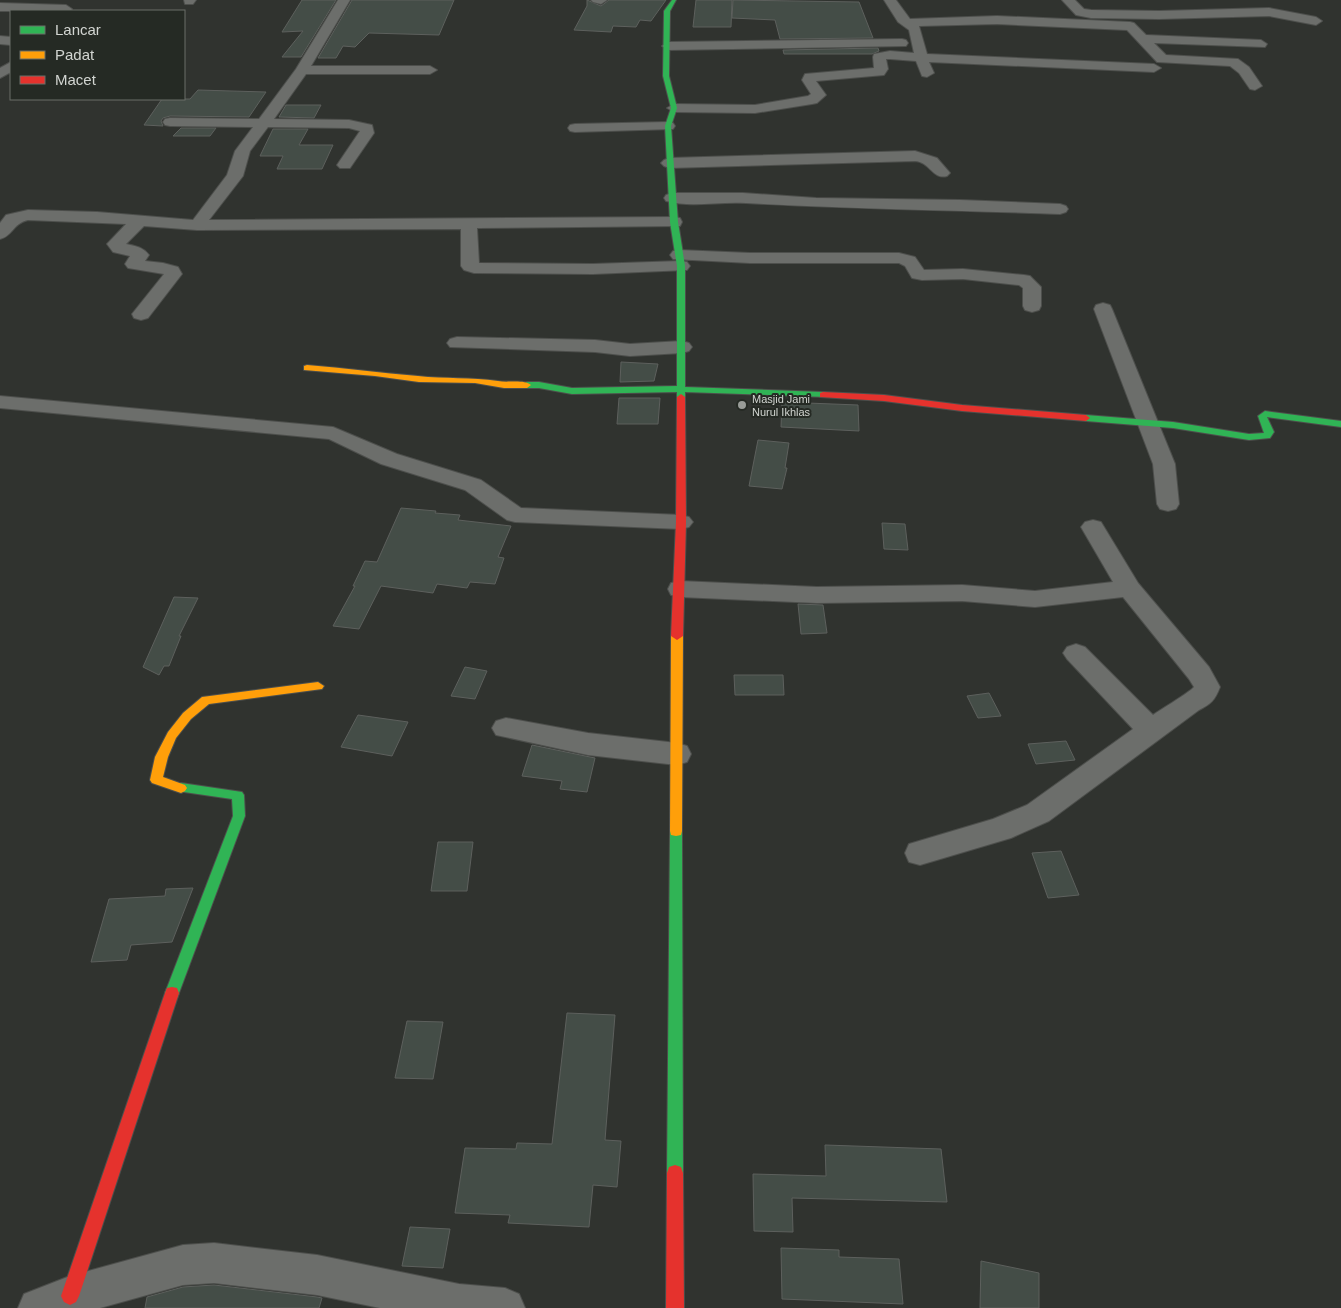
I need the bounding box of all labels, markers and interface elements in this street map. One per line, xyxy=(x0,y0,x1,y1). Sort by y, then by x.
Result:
legend xyxy=(10,10,185,100)
text: Lancar xyxy=(55,21,101,38)
text: Padat xyxy=(55,46,95,63)
text: Macet xyxy=(55,71,97,88)
place label: Masjid Jami Nurul Ikhlas xyxy=(752,393,811,418)
marker: Masjid Jami Nurul Ikhlas xyxy=(736,399,748,411)

